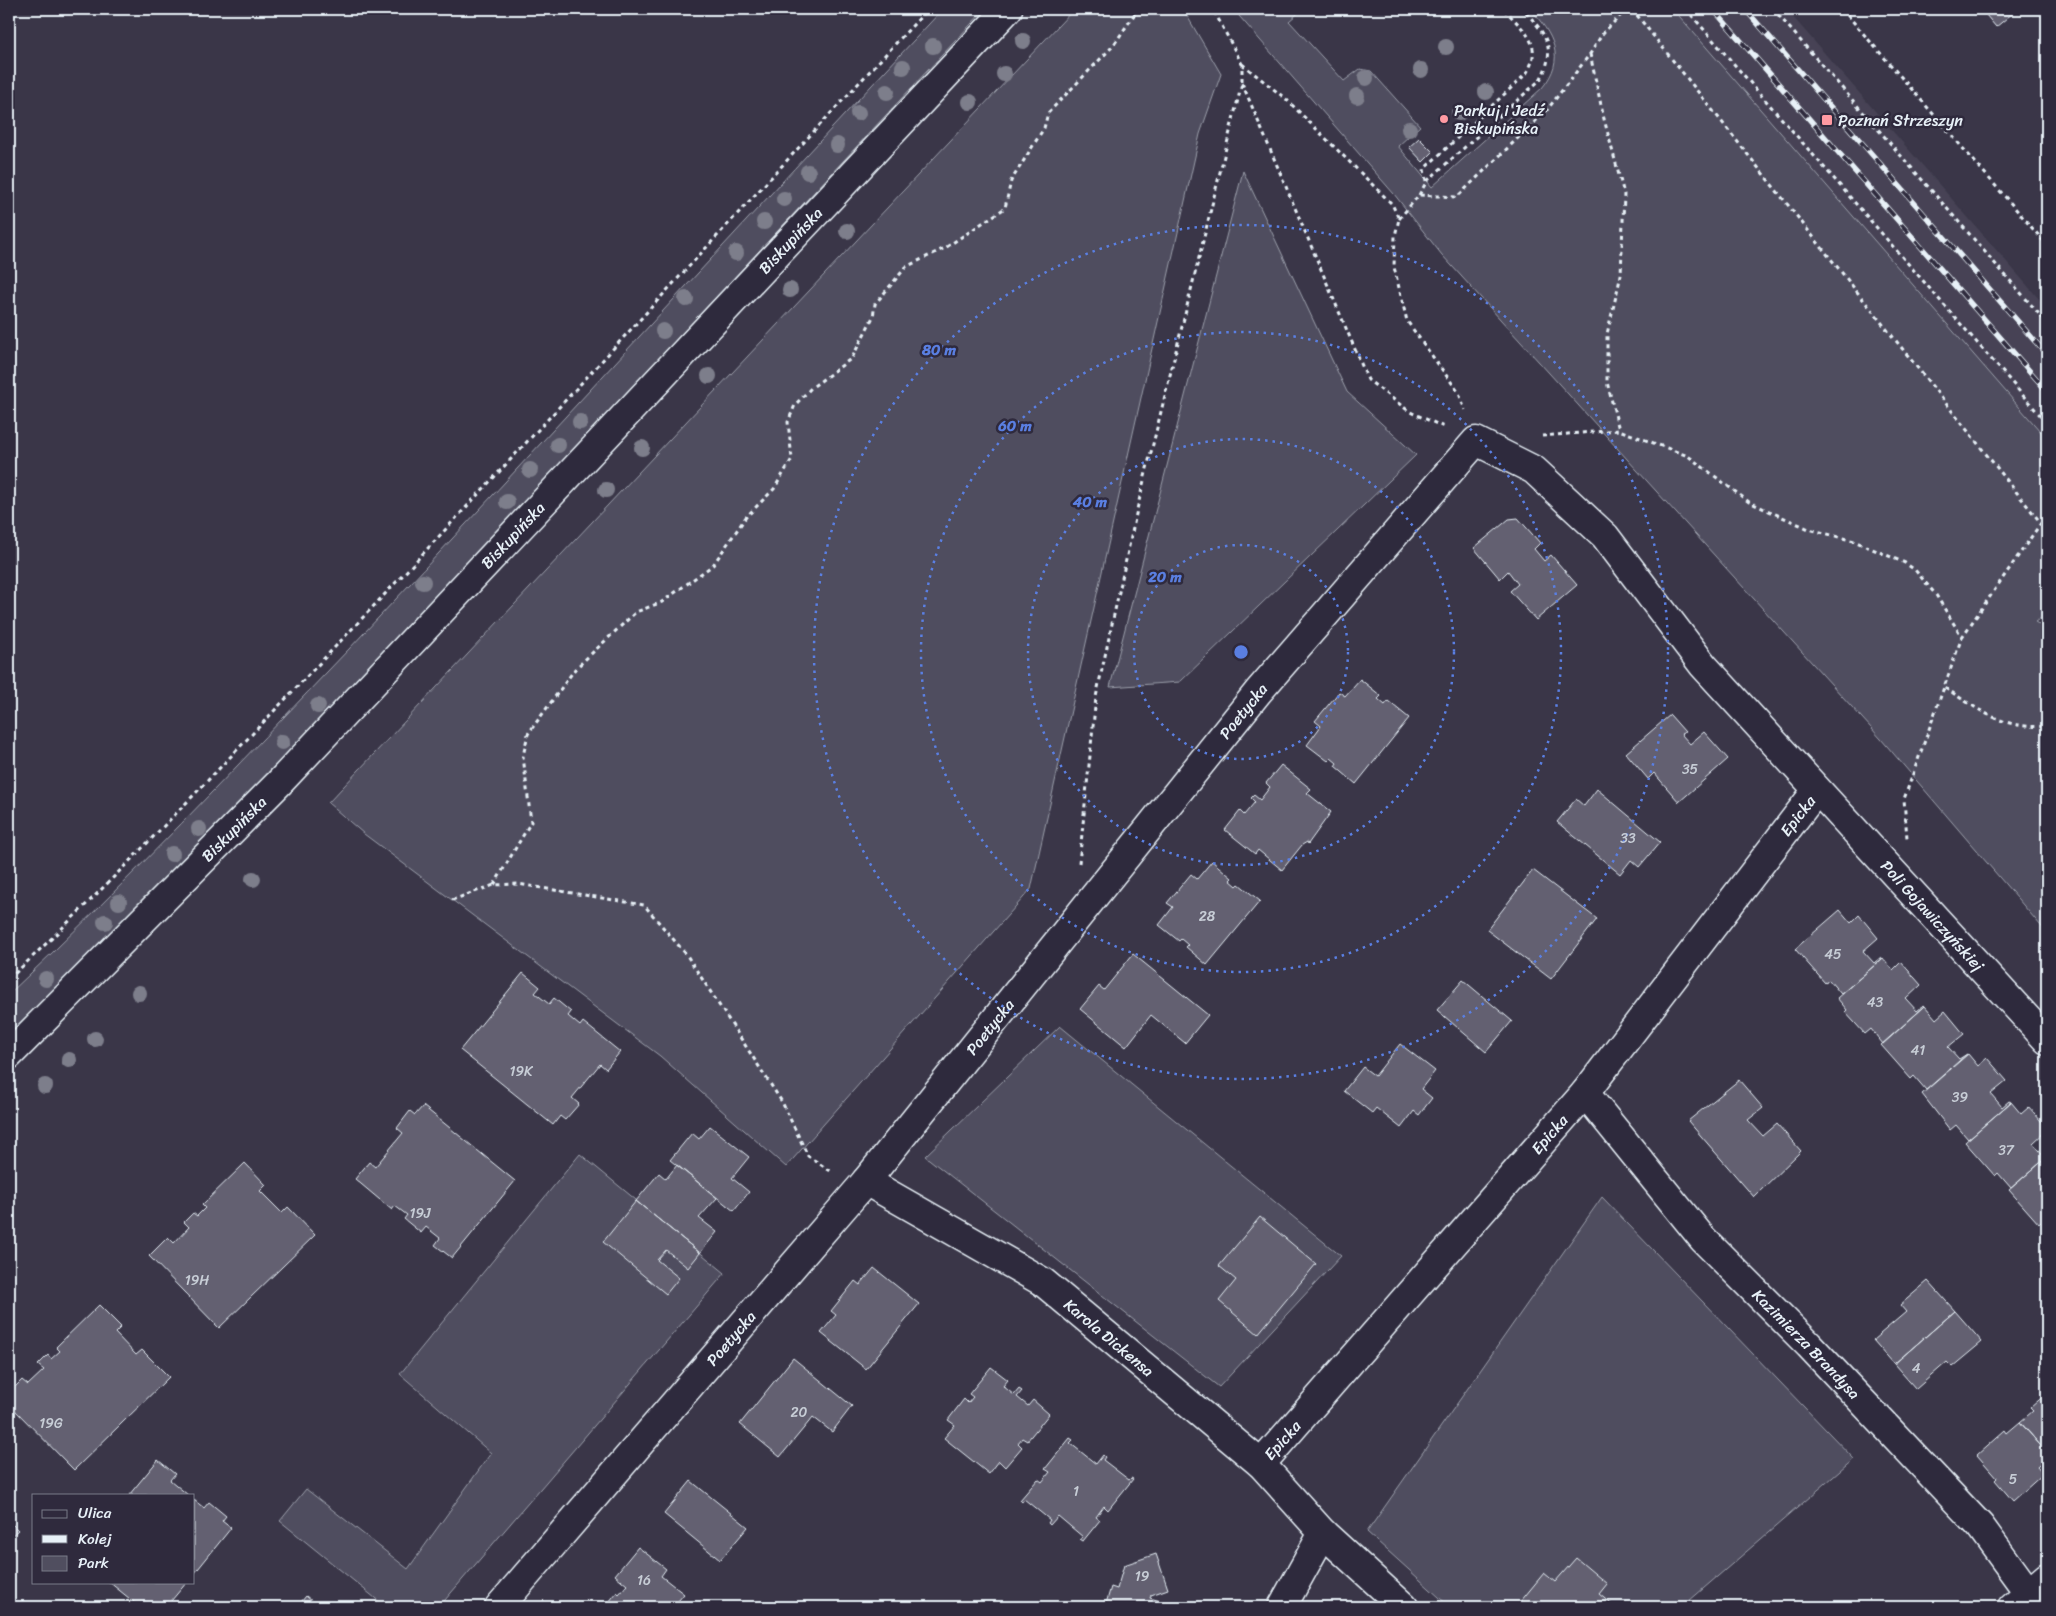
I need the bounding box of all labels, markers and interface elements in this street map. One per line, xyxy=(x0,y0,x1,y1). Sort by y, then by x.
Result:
place label: Parkuj i Jedź Biskupińska xyxy=(1454,96,1546,143)
place label: Poznań Strzeszyn xyxy=(1838,106,1963,135)
marker: Parkuj i Jedź Biskupińska xyxy=(1438,113,1450,125)
marker: Poznań Strzeszyn xyxy=(1820,113,1834,127)
street label: Biskupińska xyxy=(751,199,830,281)
text: 80 m xyxy=(921,337,956,363)
text: 60 m xyxy=(997,413,1032,439)
text: 40 m xyxy=(1072,489,1108,515)
street label: Biskupińska xyxy=(473,494,552,576)
text: 20 m xyxy=(1147,564,1182,590)
centre of rings xyxy=(1232,643,1250,661)
street label: Poetycka xyxy=(1211,676,1275,746)
house number: 35 xyxy=(1682,757,1699,782)
street label: Biskupińska xyxy=(194,788,274,869)
street label: Epicka xyxy=(1772,788,1824,843)
house number: 33 xyxy=(1620,826,1636,851)
street label: Poli Gojawiczyńskiej xyxy=(1874,853,1993,979)
house number: 28 xyxy=(1199,904,1216,929)
house number: 45 xyxy=(1824,942,1842,967)
house number: 43 xyxy=(1867,990,1884,1015)
street label: Poetycka xyxy=(958,992,1022,1062)
house number: 41 xyxy=(1911,1038,1925,1063)
house number: 19K xyxy=(509,1059,534,1084)
house number: 39 xyxy=(1952,1085,1969,1110)
street label: Epicka xyxy=(1523,1106,1576,1161)
house number: 37 xyxy=(1998,1138,2015,1163)
house number: 19J xyxy=(409,1201,431,1226)
house number: 19H xyxy=(185,1268,209,1293)
street label: Kazimierza Brandysa xyxy=(1745,1281,1868,1406)
street label: Karola Dickensa xyxy=(1057,1290,1161,1384)
street label: Poetycka xyxy=(698,1304,763,1372)
house number: 4 xyxy=(1912,1356,1921,1381)
house number: 20 xyxy=(791,1400,808,1425)
house number: 19G xyxy=(39,1411,63,1436)
street label: Epicka xyxy=(1256,1412,1309,1467)
house number: 5 xyxy=(2009,1467,2018,1492)
house number: 1 xyxy=(1073,1479,1079,1504)
legend xyxy=(32,1494,195,1584)
text: Ulica xyxy=(78,1500,112,1526)
text: Kolej xyxy=(78,1526,112,1552)
text: Park xyxy=(78,1550,109,1576)
house number: 19 xyxy=(1135,1564,1150,1589)
house number: 16 xyxy=(637,1568,651,1593)

